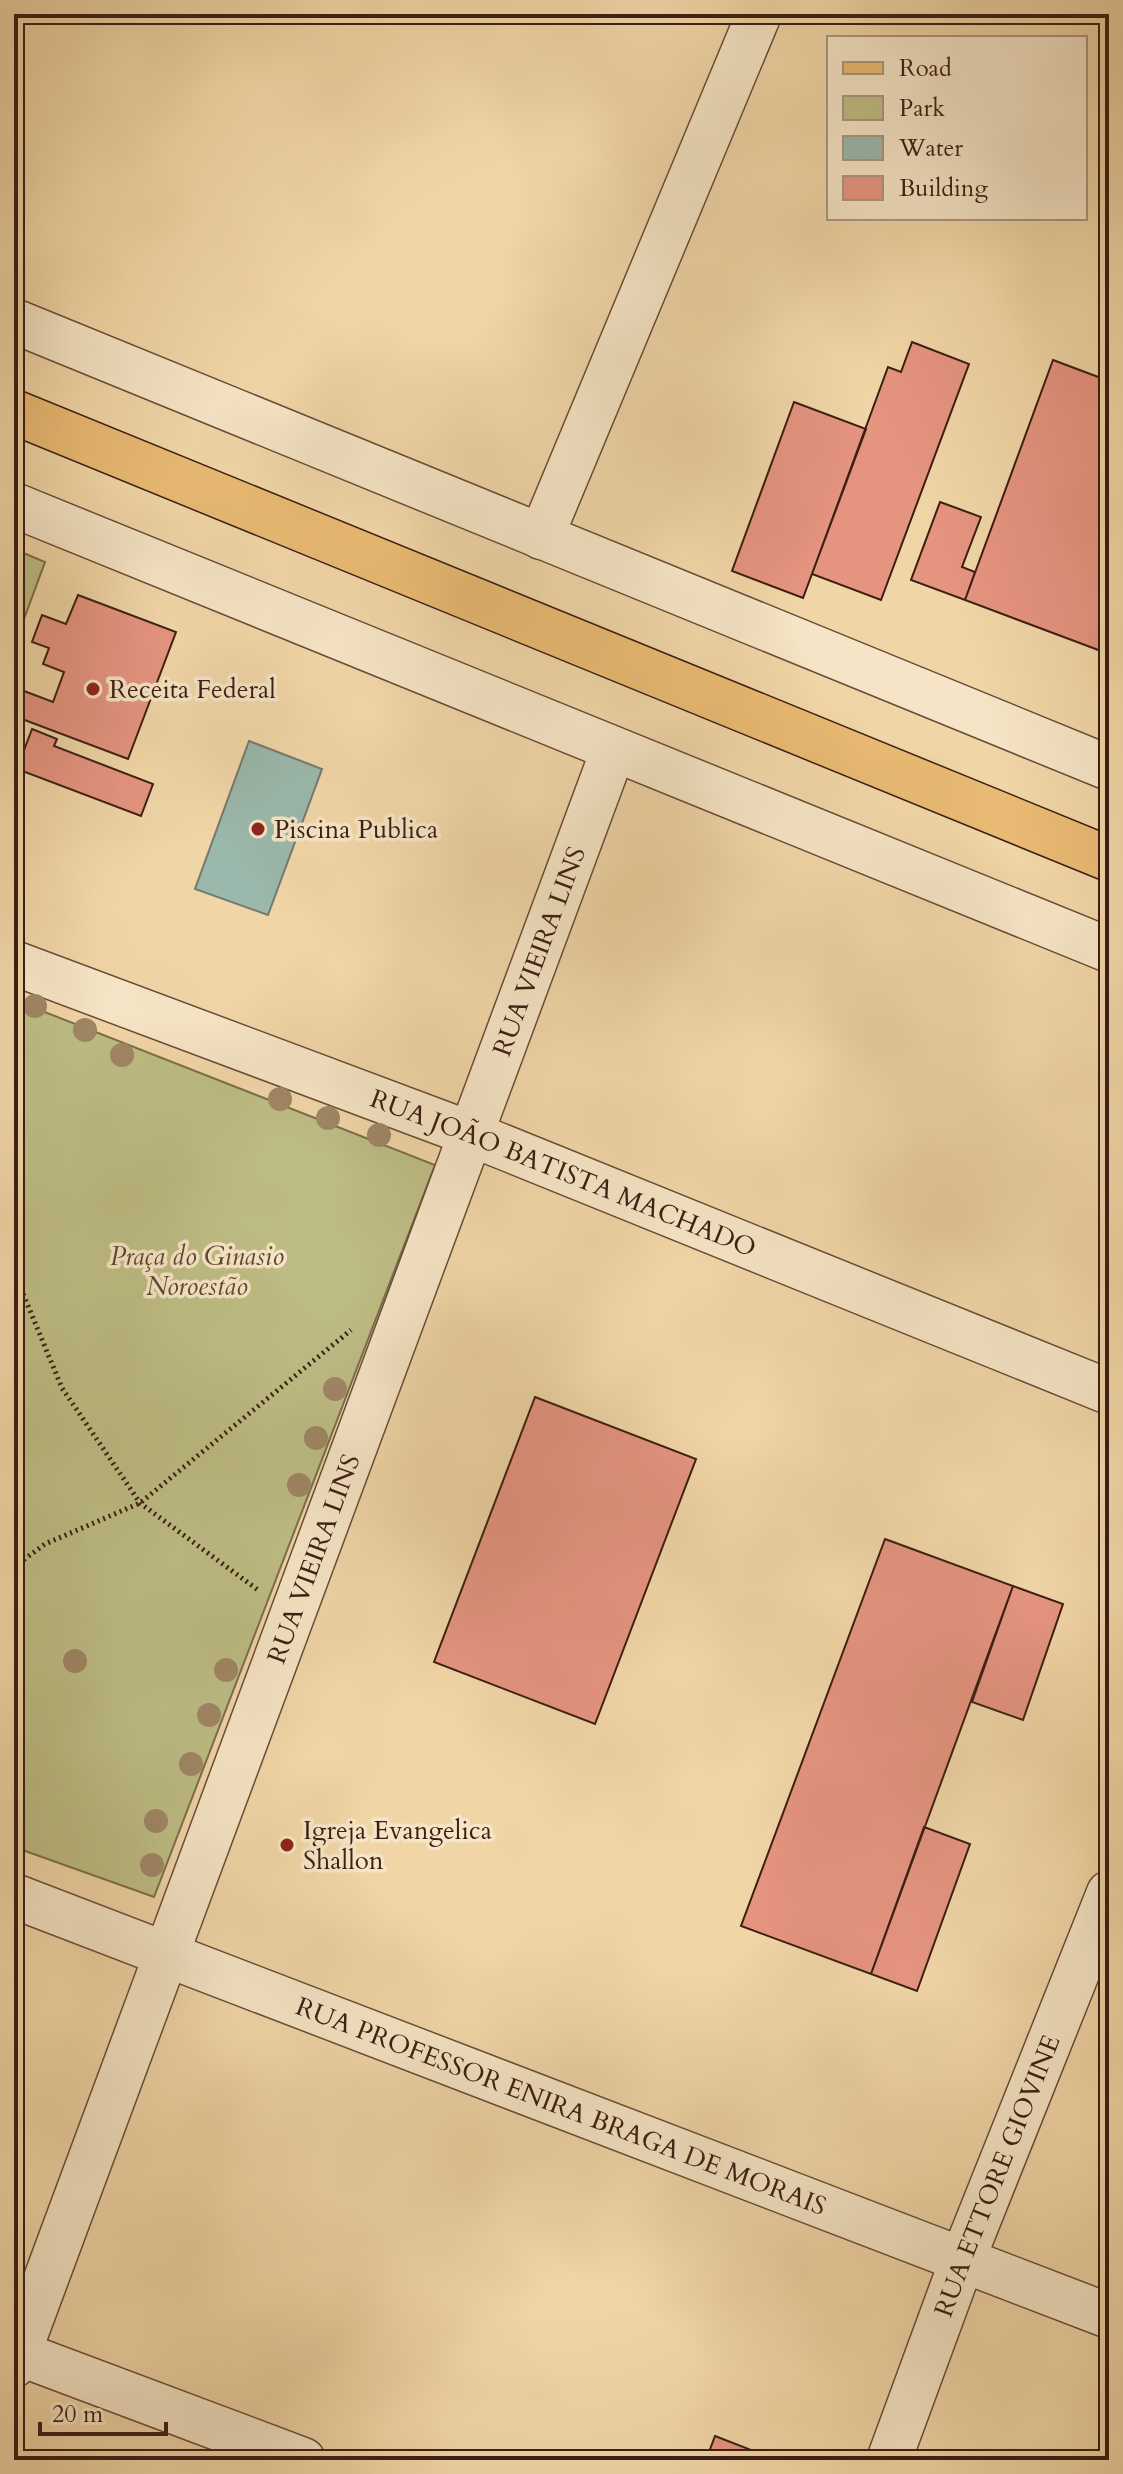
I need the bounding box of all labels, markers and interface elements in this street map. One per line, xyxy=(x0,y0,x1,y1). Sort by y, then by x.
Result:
legend xyxy=(827,36,1087,220)
text: Road xyxy=(899,52,952,85)
text: Park xyxy=(899,92,945,125)
text: Water xyxy=(898,132,963,165)
text: Building xyxy=(899,172,989,205)
place label: Receita Federal xyxy=(109,672,276,707)
marker: Receita Federal xyxy=(84,680,102,698)
place label: Piscina Publica xyxy=(274,812,438,847)
marker: Piscina Publica xyxy=(249,820,267,838)
street label: RUA VIEIRA LINS xyxy=(484,842,594,1061)
street label: RUA JOÃO BATISTA MACHADO xyxy=(365,1081,761,1266)
park label: Praça do Ginasio Noroestão xyxy=(110,1239,284,1304)
street label: RUA VIEIRA LINS xyxy=(259,1449,369,1669)
place label: Igreja Evangelica Shallon xyxy=(303,1813,492,1878)
marker: Igreja Evangelica Shallon xyxy=(278,1836,296,1854)
street label: RUA PROFESSOR ENIRA BRAGA DE MORAIS xyxy=(291,1989,831,2224)
street label: RUA ETTORE GIOVINE xyxy=(926,2030,1069,2322)
scale bar xyxy=(40,2386,166,2436)
text: 20 m xyxy=(52,2398,104,2431)

